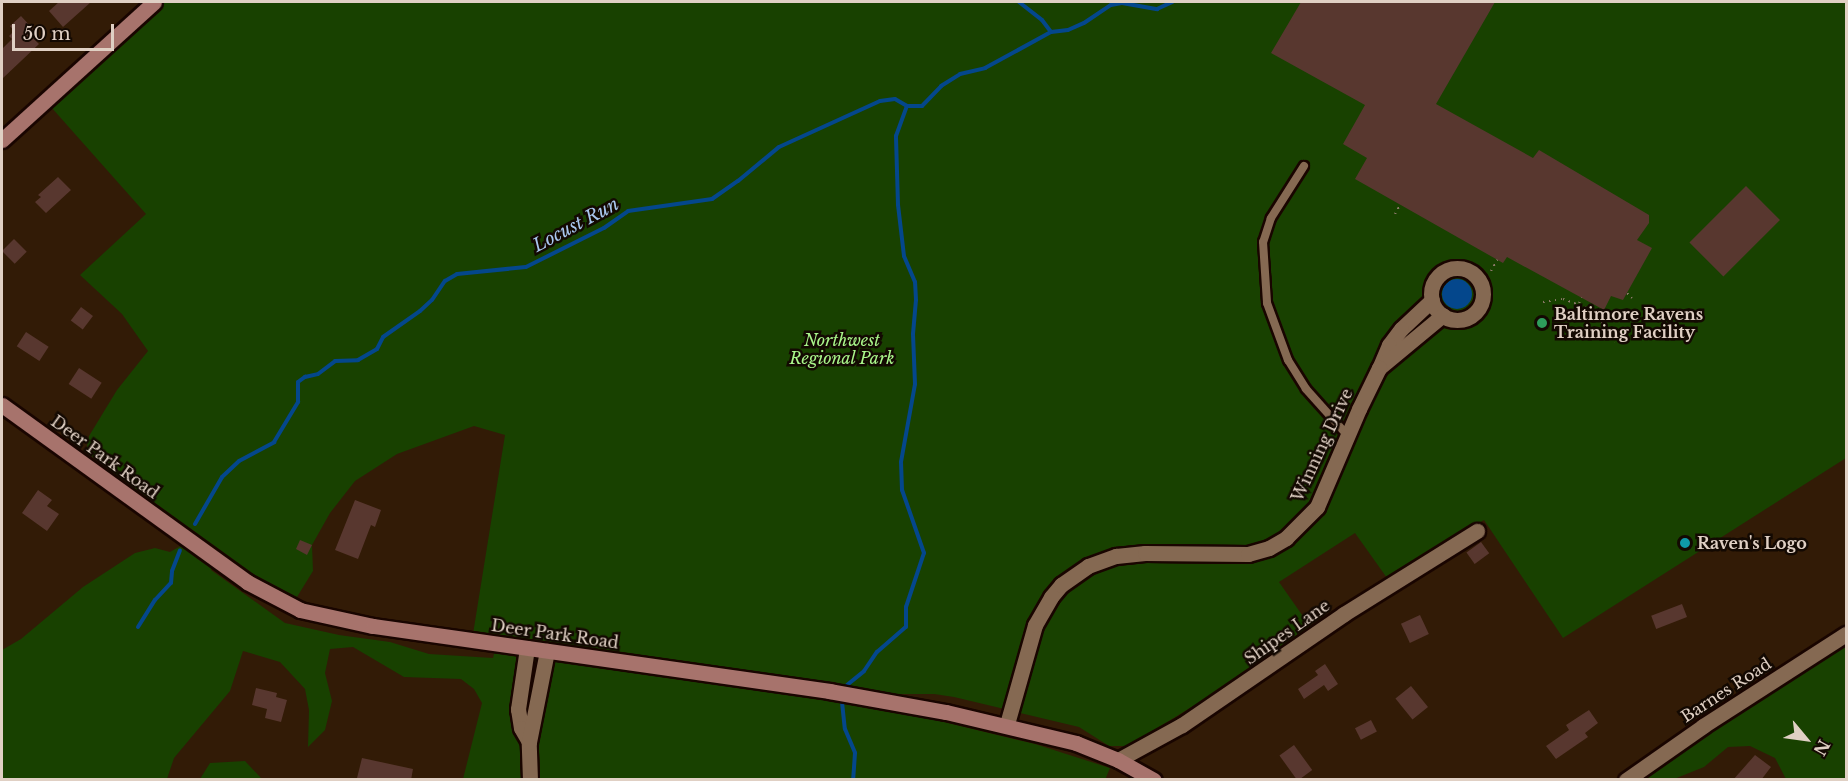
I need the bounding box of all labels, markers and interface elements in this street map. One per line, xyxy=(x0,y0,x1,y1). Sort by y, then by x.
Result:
scale bar xyxy=(15,12,117,50)
text: 50 m xyxy=(23,23,71,45)
water label: Locust Run xyxy=(529,193,623,257)
place label: Baltimore Ravens Training Facility xyxy=(1554,304,1703,342)
marker: Baltimore Ravens Training Facility xyxy=(1535,316,1549,330)
park label: Northwest Regional Park xyxy=(789,330,895,368)
street label: Winning Drive xyxy=(1287,385,1357,505)
street label: Deer Park Road xyxy=(47,411,163,503)
place label: Raven's Logo xyxy=(1697,533,1807,553)
marker: Raven's Logo xyxy=(1678,536,1692,550)
street label: Shipes Lane xyxy=(1241,596,1333,668)
street label: Deer Park Road xyxy=(490,616,620,652)
street label: Barnes Road xyxy=(1677,654,1775,726)
north arrow xyxy=(1776,709,1836,769)
text: N xyxy=(1809,736,1834,759)

